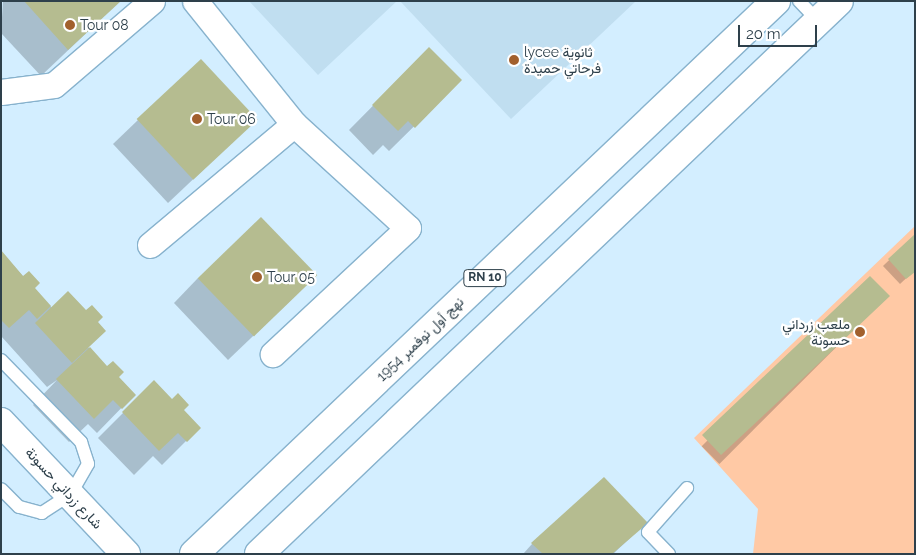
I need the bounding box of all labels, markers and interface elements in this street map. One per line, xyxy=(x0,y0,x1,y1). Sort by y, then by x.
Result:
scale bar xyxy=(741,15,820,47)
place label: Tour 08 xyxy=(80,17,129,33)
marker: Tour 08 xyxy=(64,19,76,31)
text: 20 m xyxy=(746,25,781,43)
place label: lycee ثانوية فرحاتي حميدة xyxy=(524,44,601,76)
marker: lycee ثانوية فرحاتي حميدة xyxy=(508,54,520,66)
place label: Tour 06 xyxy=(207,111,256,127)
marker: Tour 06 xyxy=(191,113,203,125)
road number: RN 10 xyxy=(462,268,508,288)
place label: Tour 05 xyxy=(267,269,315,285)
marker: Tour 05 xyxy=(251,271,263,283)
street label: نهج أول نوفمبر 1954 xyxy=(373,293,467,385)
place label: ملعب زرداني حسونة xyxy=(782,316,850,348)
marker: ملعب زرداني حسونة xyxy=(854,326,866,338)
street label: شارع زرداني حسونة xyxy=(22,444,106,532)

